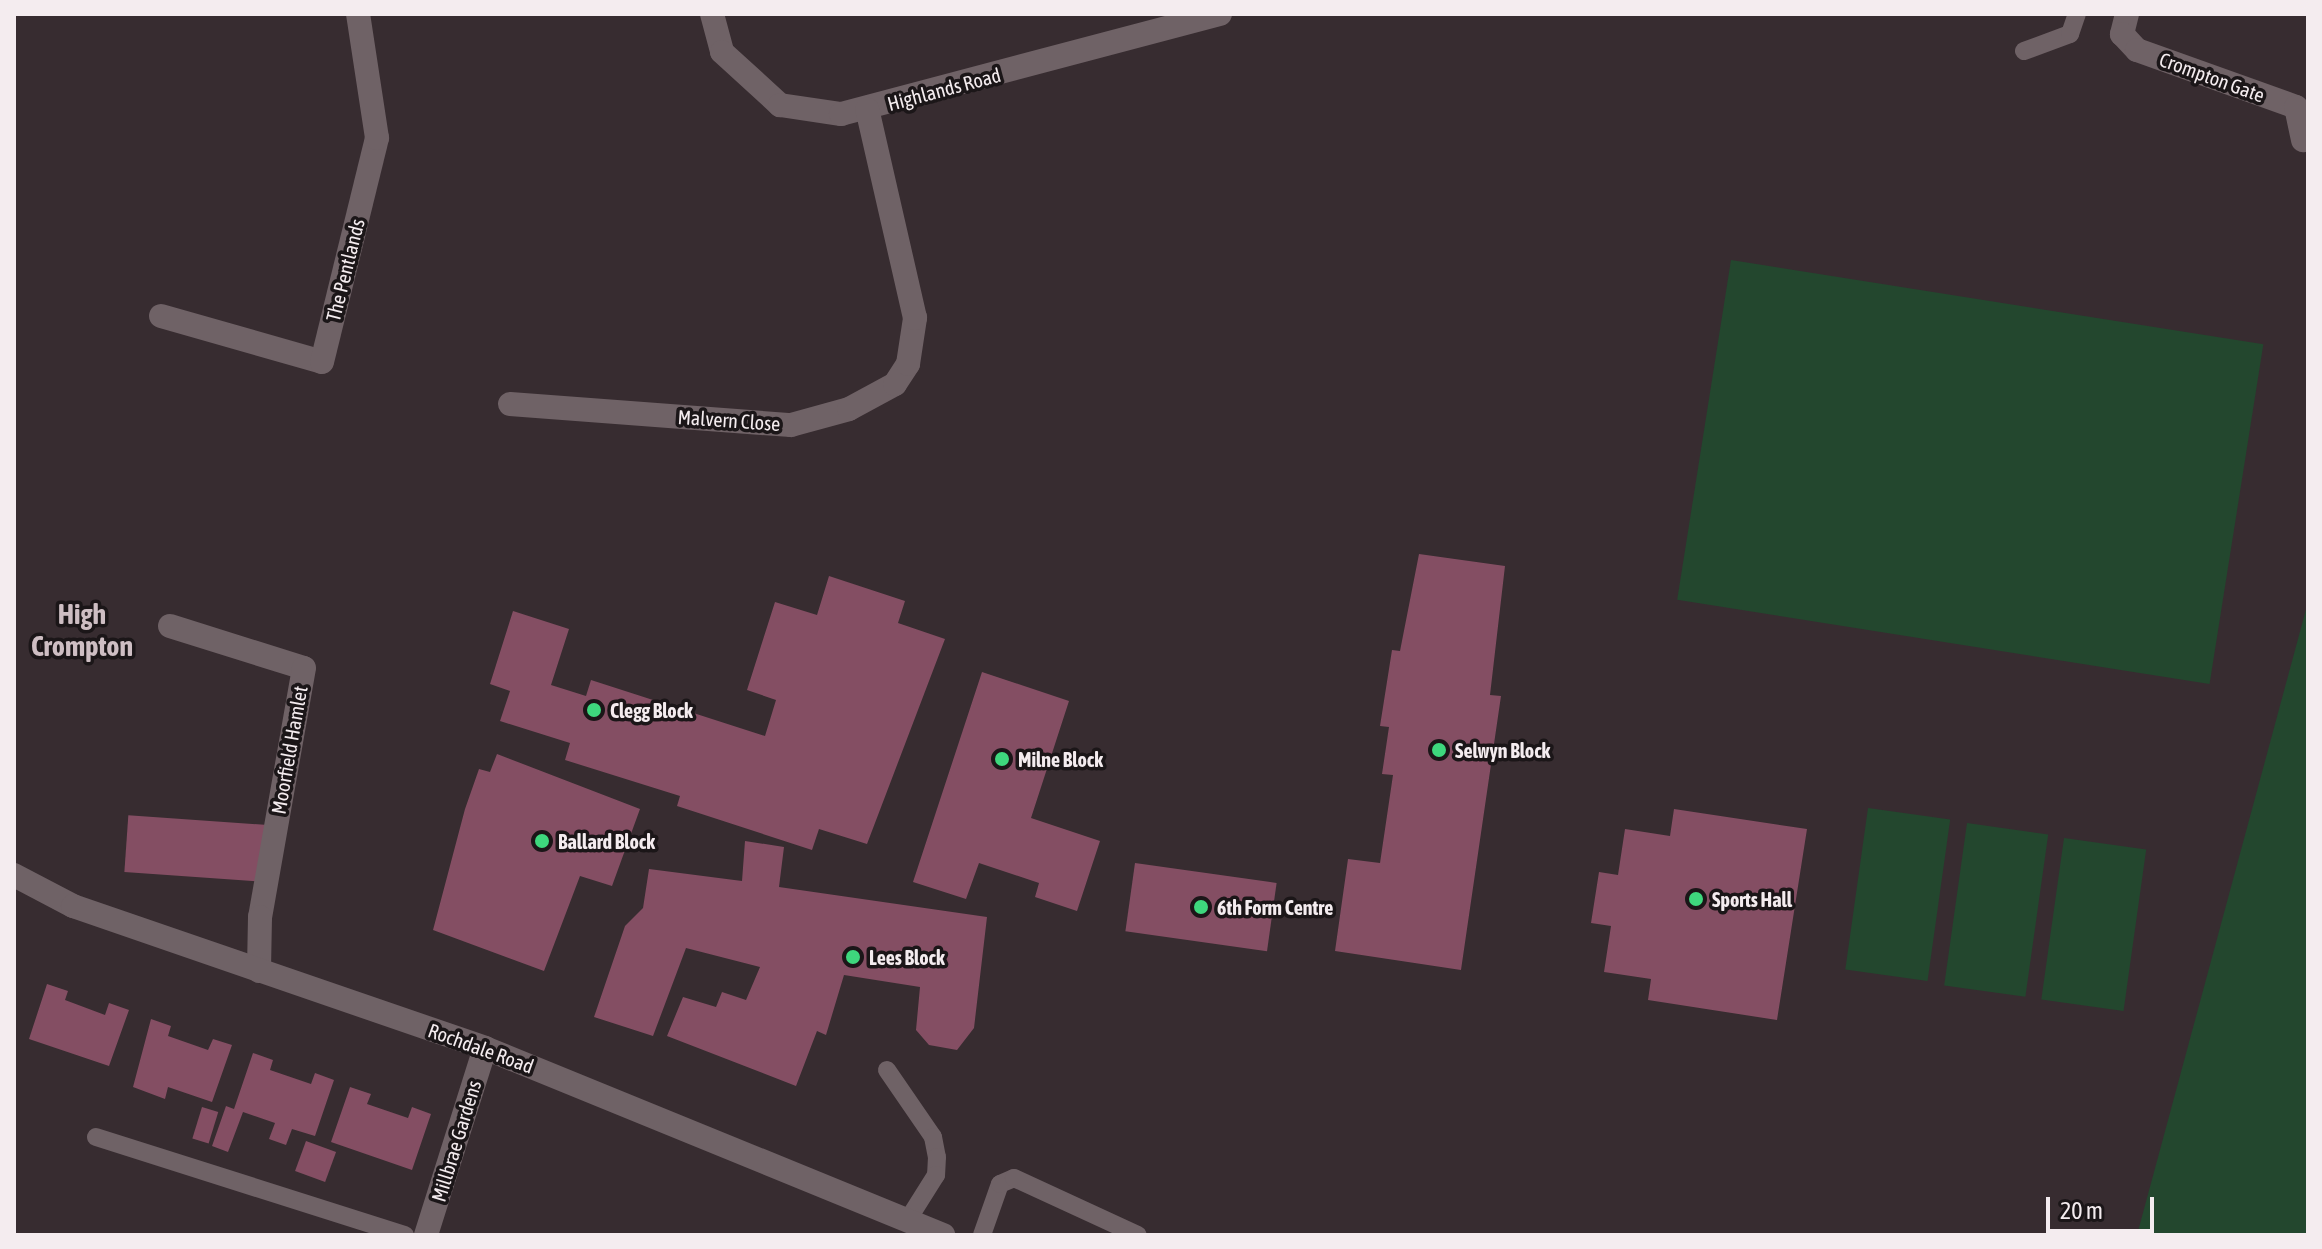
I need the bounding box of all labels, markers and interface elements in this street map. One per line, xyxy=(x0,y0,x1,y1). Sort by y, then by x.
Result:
street label: Crompton Gate xyxy=(2156,47,2268,107)
street label: Highlands Road xyxy=(885,62,1003,116)
street label: The Pentlands xyxy=(321,216,369,324)
street label: Malvern Close xyxy=(677,404,781,436)
district label: High Crompton xyxy=(31,597,133,663)
street label: Moorfield Hamlet xyxy=(266,684,312,816)
place label: Clegg Block xyxy=(610,698,693,722)
marker: Clegg Block xyxy=(585,701,603,719)
place label: Selwyn Block xyxy=(1455,738,1550,762)
marker: Selwyn Block xyxy=(1430,741,1448,759)
place label: Milne Block xyxy=(1018,747,1103,771)
marker: Milne Block xyxy=(993,750,1011,768)
place label: Ballard Block xyxy=(558,829,655,853)
marker: Ballard Block xyxy=(533,832,551,850)
place label: Sports Hall xyxy=(1712,887,1792,911)
marker: Sports Hall xyxy=(1687,890,1705,908)
place label: 6th Form Centre xyxy=(1217,895,1333,919)
marker: 6th Form Centre xyxy=(1192,898,1210,916)
place label: Lees Block xyxy=(869,945,945,969)
marker: Lees Block xyxy=(844,948,862,966)
street label: Rochdale Road xyxy=(425,1018,537,1078)
street label: Millbrae Gardens xyxy=(426,1077,486,1205)
scale bar xyxy=(2050,1181,2158,1231)
text: 20 m xyxy=(2060,1197,2103,1224)

